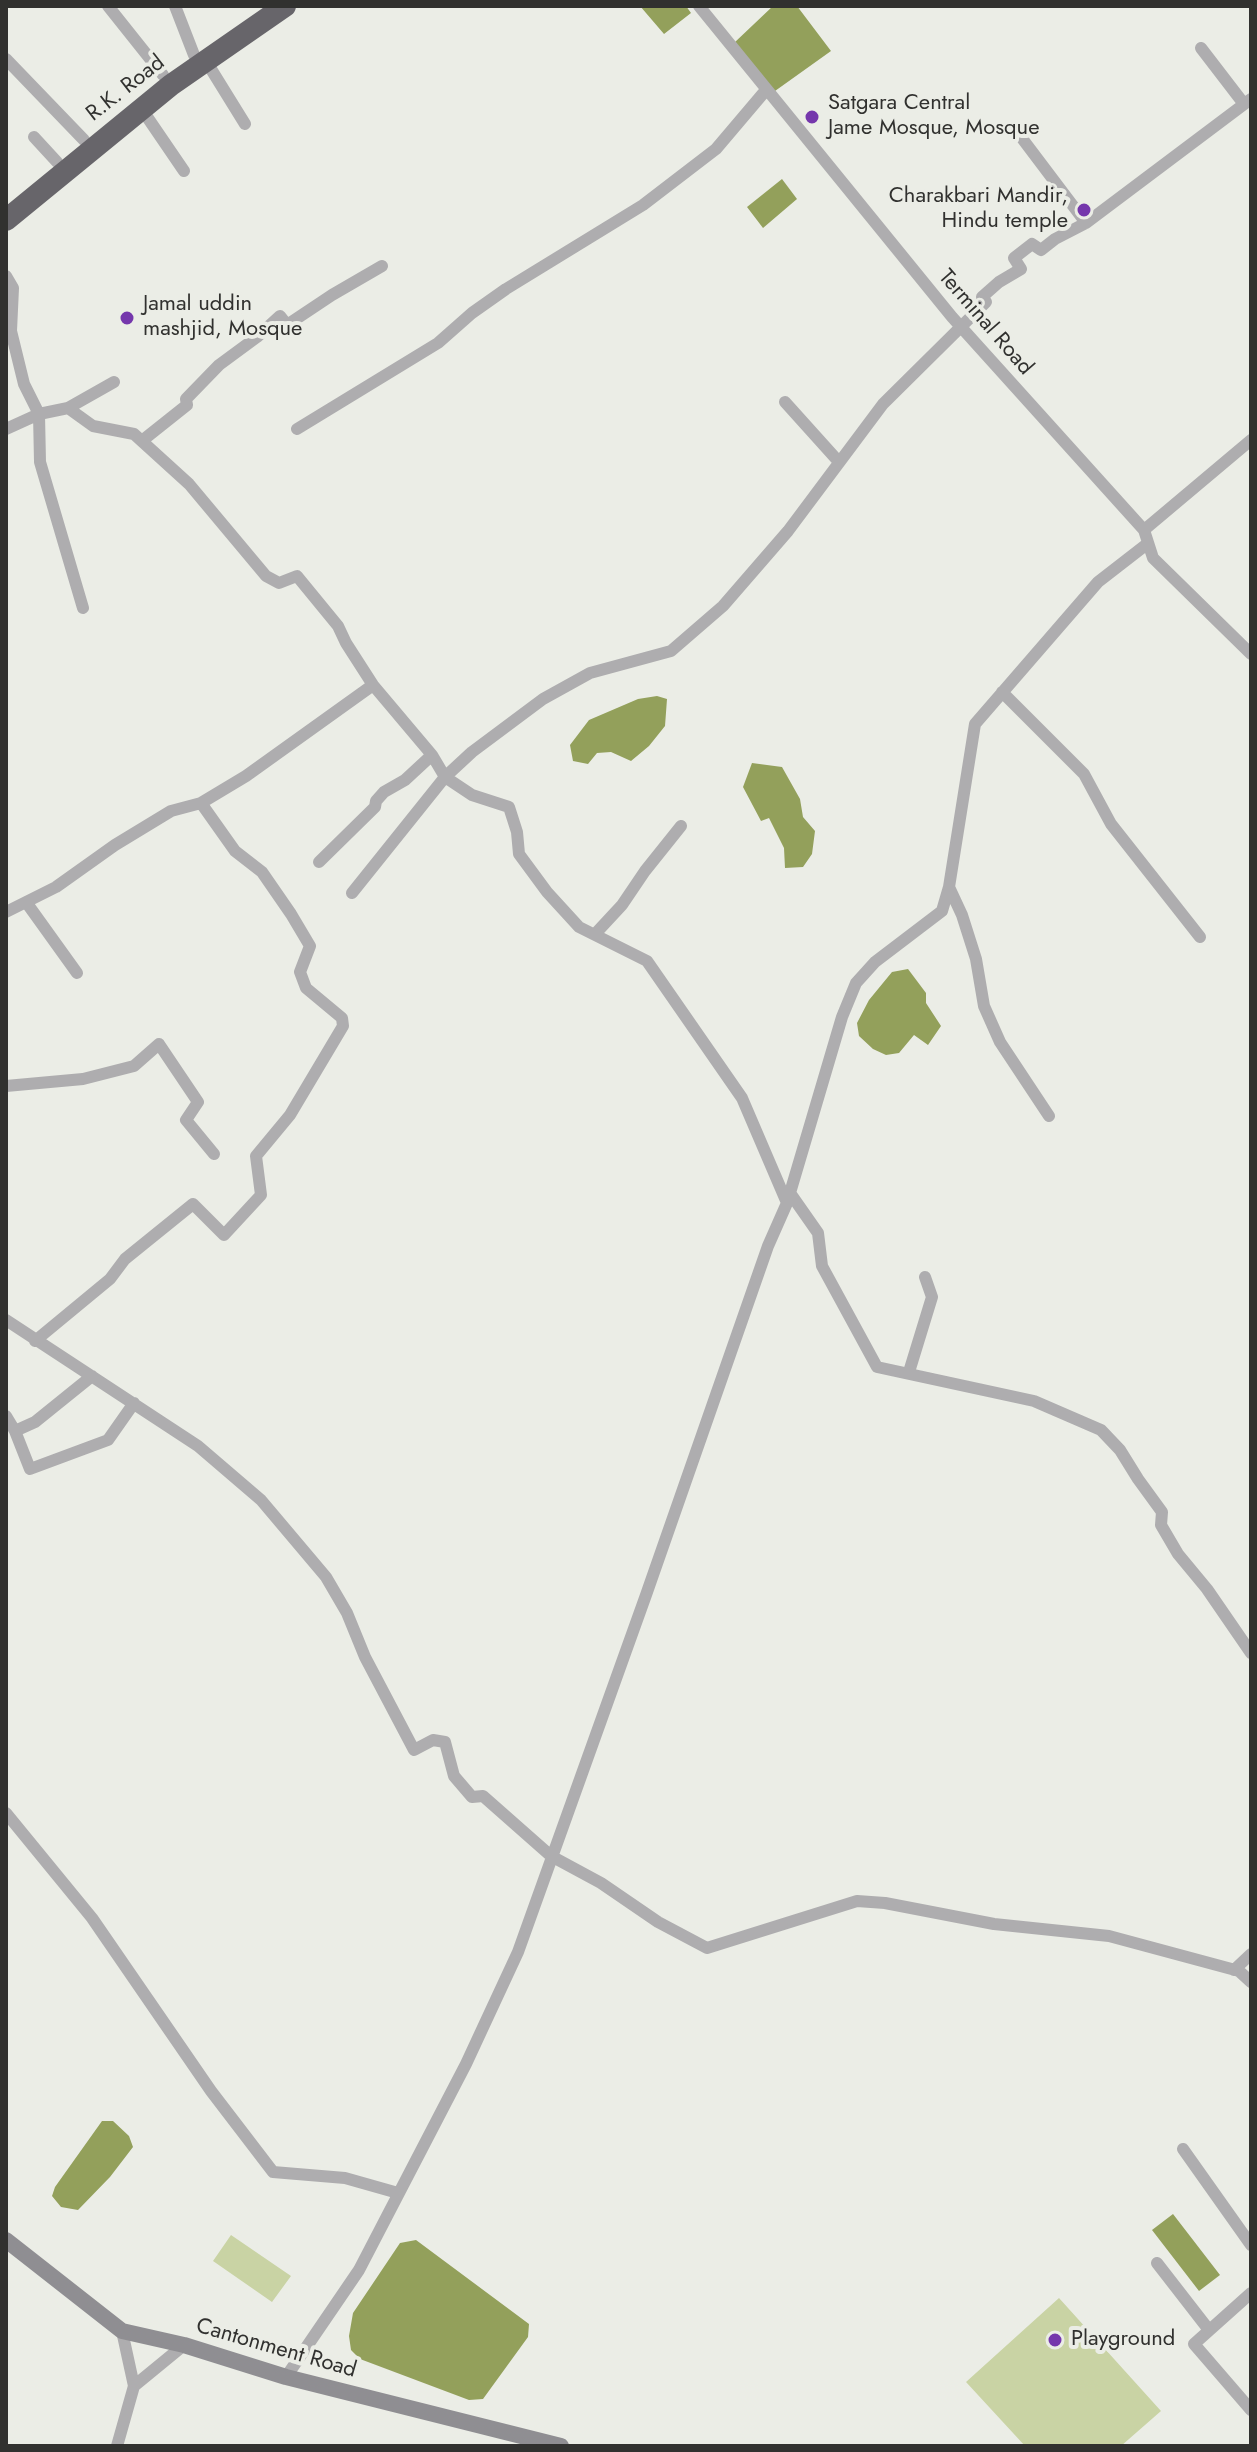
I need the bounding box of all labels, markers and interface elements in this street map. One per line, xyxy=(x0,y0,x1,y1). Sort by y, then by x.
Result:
street label: R.K. Road xyxy=(82,50,170,128)
place label: Satgara Central Jame Mosque, Mosque xyxy=(828,91,1039,142)
marker: Satgara Central Jame Mosque, Mosque xyxy=(803,108,821,126)
place label: Charakbari Mandir, Hindu temple xyxy=(889,184,1068,236)
marker: Charakbari Mandir, Hindu temple xyxy=(1075,201,1093,219)
street label: Terminal Road xyxy=(932,265,1038,381)
place label: Jamal uddin mashjid, Mosque xyxy=(143,292,302,344)
marker: Jamal uddin mashjid, Mosque xyxy=(118,309,136,327)
street label: Cantonment Road xyxy=(193,2314,359,2384)
place label: Playground xyxy=(1071,2327,1175,2353)
marker: Playground xyxy=(1046,2331,1064,2349)

